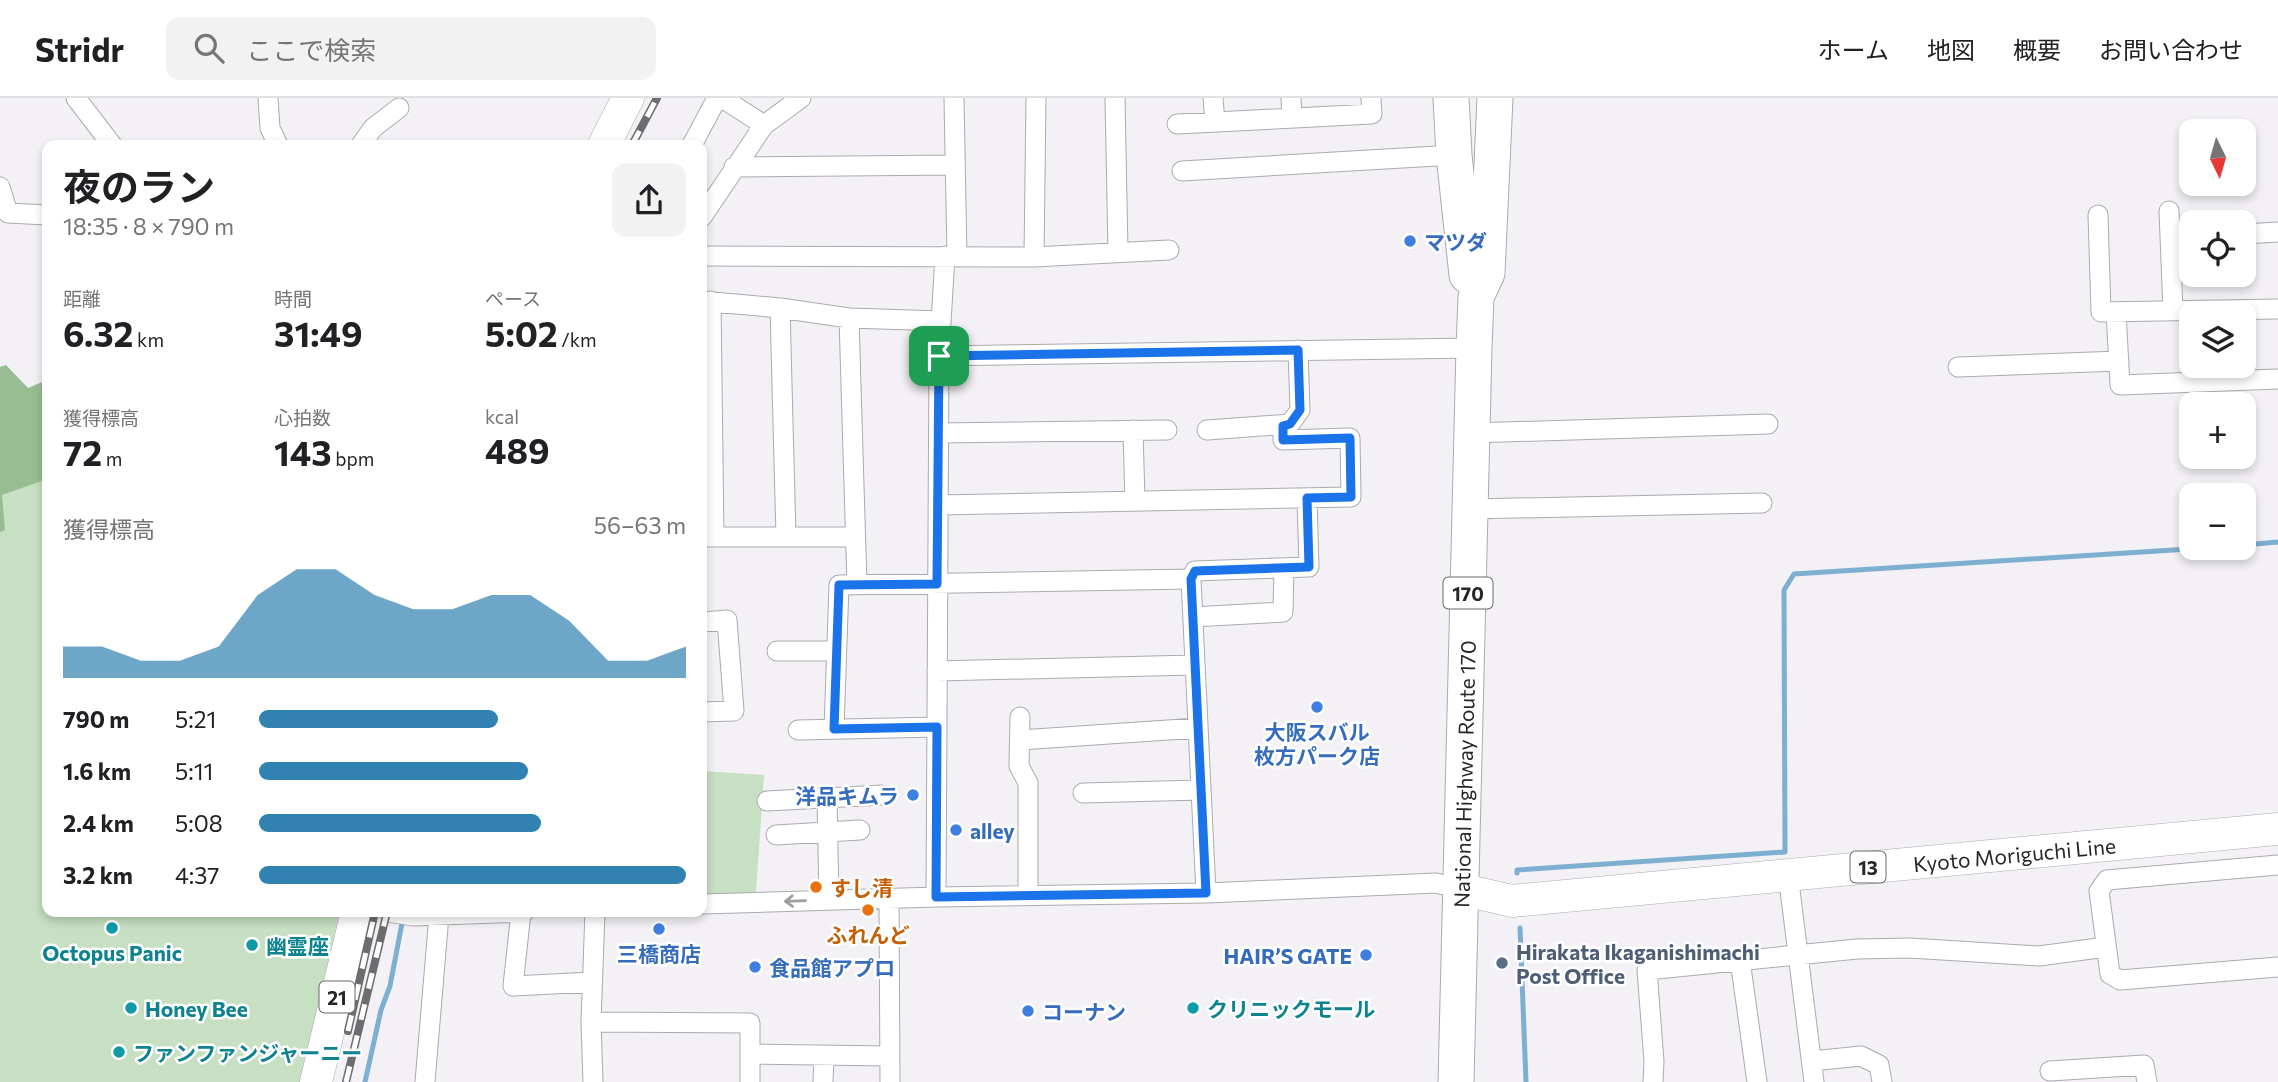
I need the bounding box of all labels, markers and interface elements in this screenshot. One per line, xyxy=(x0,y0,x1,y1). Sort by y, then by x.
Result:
search box xyxy=(166,17,656,80)
text: Stridr xyxy=(35,28,124,69)
icon: search xyxy=(190,29,228,67)
text: ここで検索 xyxy=(246,34,376,65)
text: ホーム xyxy=(1818,35,1889,64)
text: 地図 xyxy=(1927,35,1975,64)
text: 概要 xyxy=(2013,35,2061,64)
text: お問い合わせ xyxy=(2099,35,2243,64)
north arrow xyxy=(2179,119,2256,196)
map controls xyxy=(2179,119,2256,560)
text: 夜のラン xyxy=(63,162,215,209)
button: share xyxy=(612,163,686,237)
button: locate xyxy=(2179,210,2256,287)
text: 18:35 · 8 × 790 m xyxy=(63,212,234,240)
place label: マツダ xyxy=(1424,229,1487,254)
marker: マツダ xyxy=(1402,233,1418,249)
text: 距離 xyxy=(63,287,101,310)
text: 時間 xyxy=(274,287,312,310)
text: ペース xyxy=(485,287,541,310)
button: layers xyxy=(2179,301,2256,378)
text: 6.32 xyxy=(63,311,133,354)
text: 31:49 xyxy=(274,311,363,354)
text: 5:02 xyxy=(485,311,558,354)
pin xyxy=(909,326,969,386)
text: km xyxy=(133,328,164,351)
text: /km xyxy=(558,328,597,351)
icon: arrive xyxy=(920,337,958,375)
button: + xyxy=(2179,392,2256,469)
text: kcal xyxy=(485,405,519,428)
text: 獲得標高 xyxy=(63,406,139,429)
text: 心拍数 xyxy=(274,406,331,429)
text: 489 xyxy=(485,428,550,471)
text: 72 xyxy=(63,430,102,473)
text: 143 xyxy=(274,430,332,473)
text: m xyxy=(102,447,122,470)
text: bpm xyxy=(332,447,374,470)
button: − xyxy=(2179,483,2256,560)
text: 56–63 m xyxy=(594,511,686,539)
text: 獲得標高 xyxy=(63,515,155,543)
road number: 170 xyxy=(1444,578,1492,608)
street label: National Highway Route 170 xyxy=(1448,640,1479,908)
marker: 大阪スバル 枚方パーク店 xyxy=(1309,699,1325,715)
text: 790 m xyxy=(63,705,129,733)
text: 5:21 xyxy=(175,705,216,733)
place label: 大阪スバル 枚方パーク店 xyxy=(1254,719,1380,768)
text: 1.6 km xyxy=(63,757,131,785)
text: 5:11 xyxy=(175,757,213,785)
place label: 洋品キムラ xyxy=(795,783,899,808)
marker: 洋品キムラ xyxy=(905,787,921,803)
text: 2.4 km xyxy=(63,809,134,837)
text: 5:08 xyxy=(175,809,223,837)
place label: alley xyxy=(970,818,1015,843)
marker: alley xyxy=(948,822,964,838)
street label: Kyoto Moriguchi Line xyxy=(1912,832,2117,876)
road number: 13 xyxy=(1850,852,1885,882)
text: 3.2 km xyxy=(63,861,133,889)
text: 4:37 xyxy=(175,861,219,889)
place label: すし清 xyxy=(830,875,893,900)
marker: すし清 xyxy=(808,879,824,895)
one-way arrow xyxy=(784,894,807,907)
marker: ふれんど xyxy=(860,902,876,918)
marker: Octopus Panic xyxy=(104,920,120,936)
marker: 三橋商店 xyxy=(651,921,667,937)
place label: ふれんど xyxy=(826,922,910,947)
place label: 幽霊座 xyxy=(266,933,329,958)
marker: 幽霊座 xyxy=(244,937,260,953)
place label: Hirakata Ikaganishimachi Post Office xyxy=(1516,939,1760,988)
place label: Octopus Panic xyxy=(42,940,182,965)
place label: 三橋商店 xyxy=(617,941,701,966)
place label: HAIR’S GATE xyxy=(1223,943,1352,968)
marker: HAIR’S GATE xyxy=(1358,947,1374,963)
place label: 食品館アプロ xyxy=(769,955,895,980)
marker: Hirakata Ikaganishimachi Post Office xyxy=(1494,955,1510,971)
marker: 食品館アプロ xyxy=(747,959,763,975)
road number: 21 xyxy=(320,982,354,1012)
place label: Honey Bee xyxy=(145,996,248,1021)
place label: クリニックモール xyxy=(1207,996,1375,1021)
place label: コーナン xyxy=(1042,999,1126,1024)
marker: Honey Bee xyxy=(123,1000,139,1016)
marker: クリニックモール xyxy=(1185,1000,1201,1016)
marker: コーナン xyxy=(1020,1003,1036,1019)
place label: ファンファンジャーニー xyxy=(133,1040,362,1065)
marker: ファンファンジャーニー xyxy=(111,1044,127,1060)

